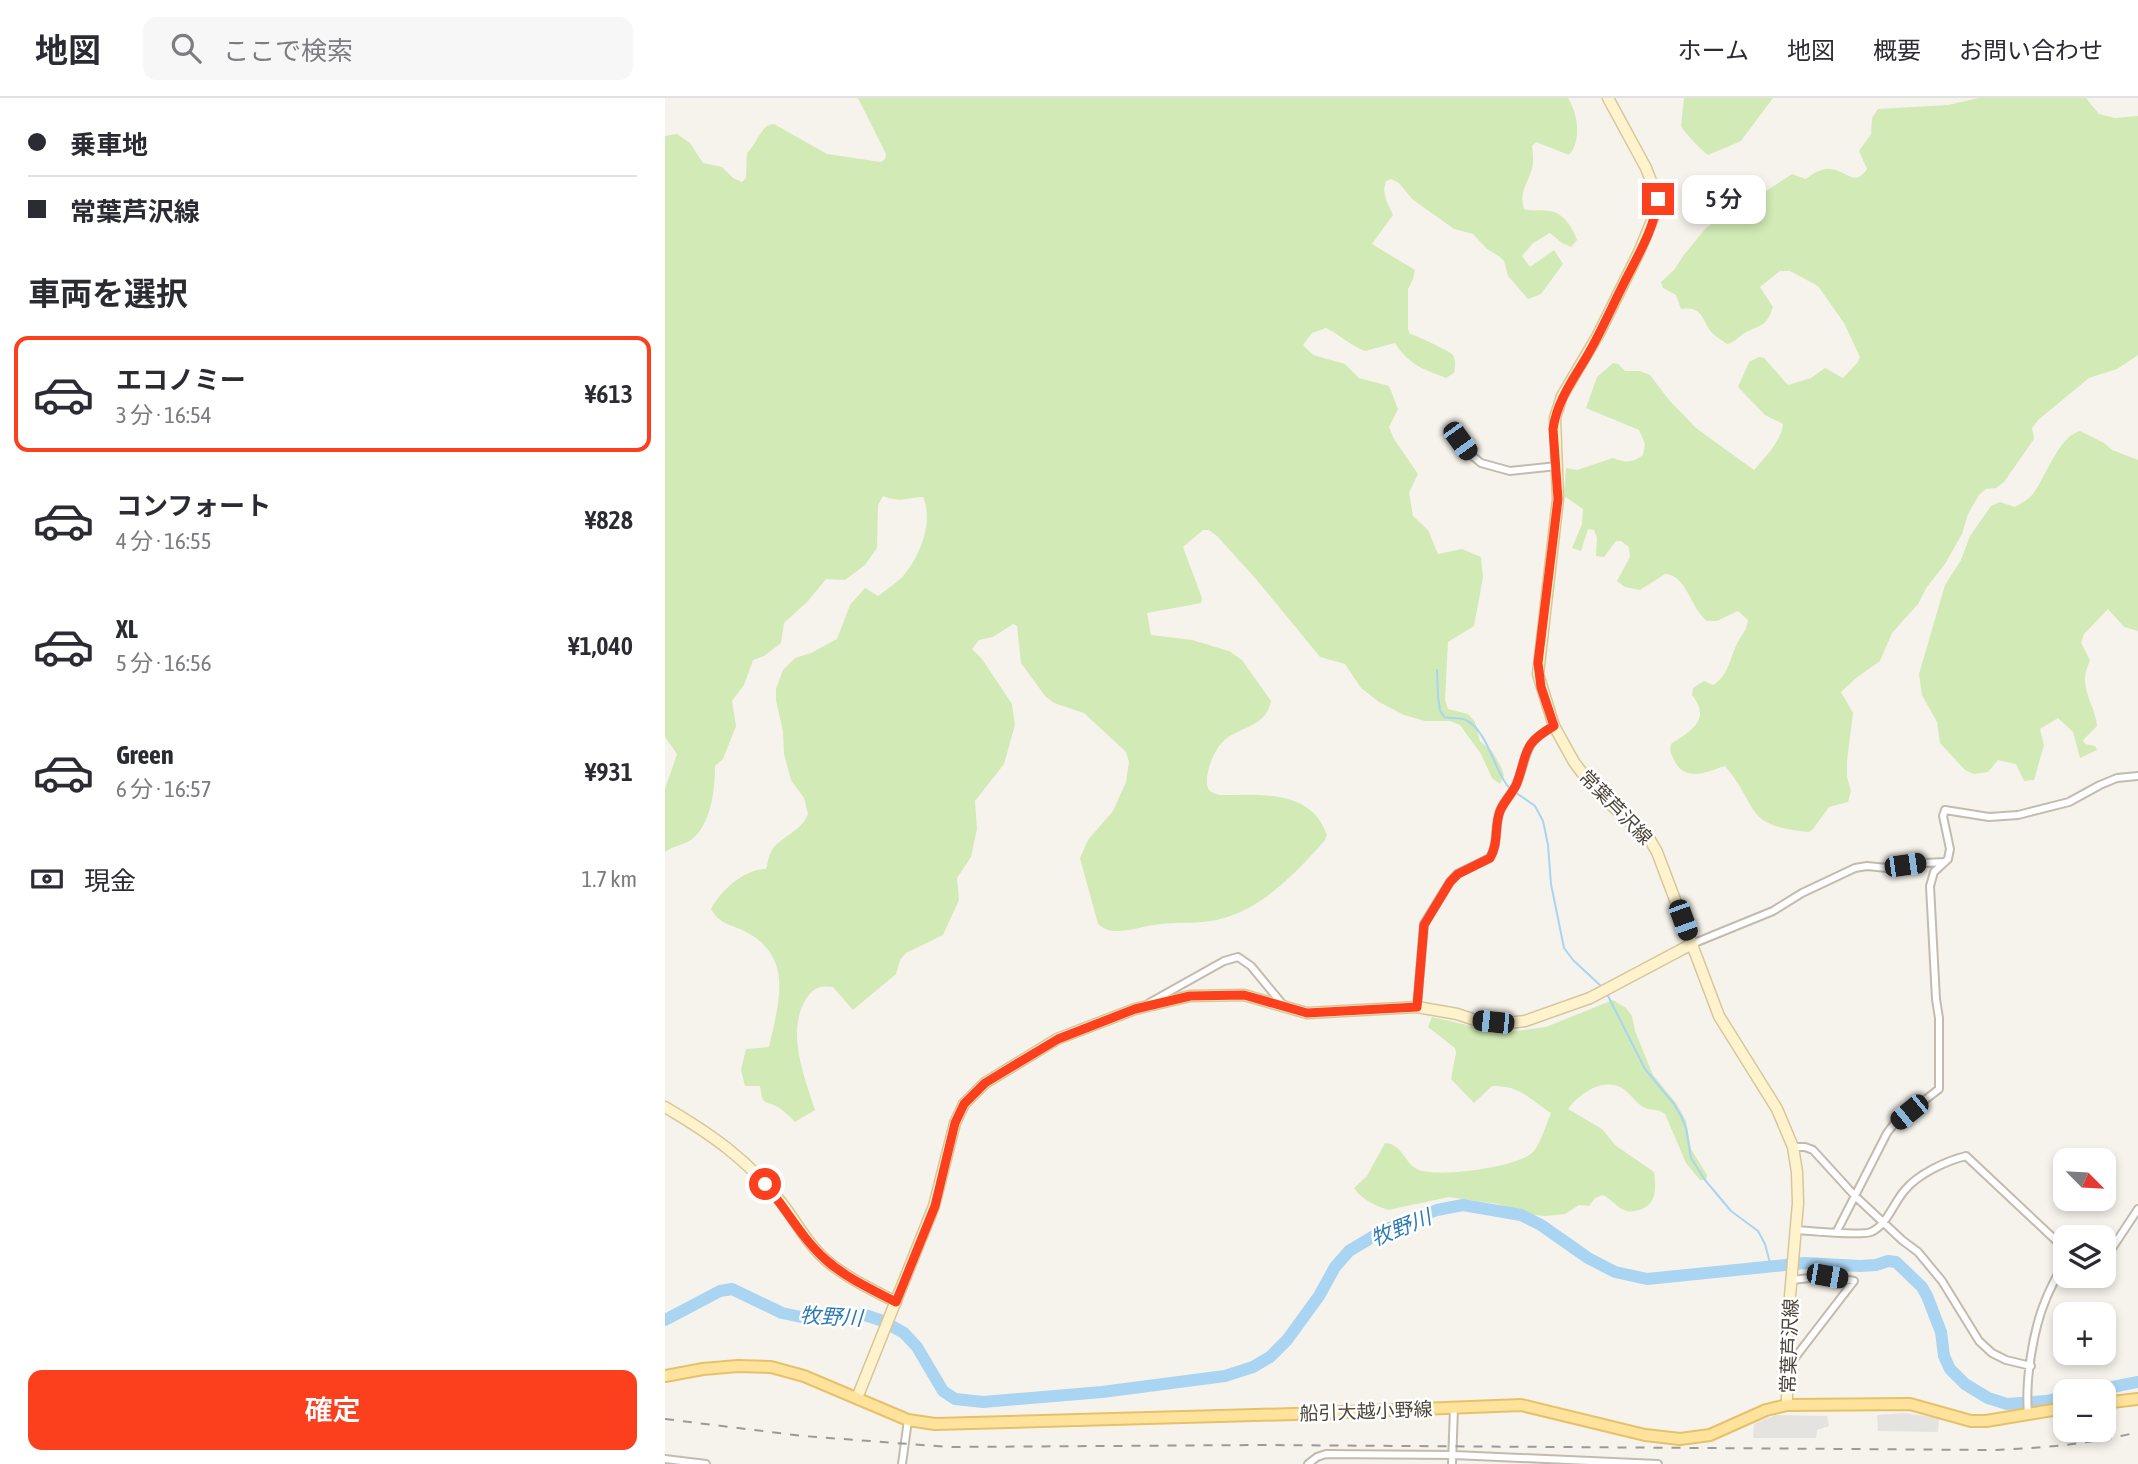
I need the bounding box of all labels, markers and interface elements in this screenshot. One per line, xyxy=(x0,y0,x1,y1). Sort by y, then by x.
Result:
search box xyxy=(143,17,633,80)
icon: search xyxy=(167,29,205,67)
text: 地図 xyxy=(35,31,101,69)
text: ここで検索 xyxy=(223,36,353,66)
text: ホーム xyxy=(1678,37,1749,64)
text: 地図 xyxy=(1787,37,1835,64)
text: 概要 xyxy=(1873,37,1921,64)
text: お問い合わせ xyxy=(1959,37,2103,64)
text: 乗車地 xyxy=(70,130,148,160)
callout: 5 分 xyxy=(1683,174,1767,224)
route end xyxy=(1642,183,1674,215)
text: 5 分 xyxy=(1706,186,1742,212)
text: 常葉芦沢線 xyxy=(70,197,200,227)
text: 車両を選択 xyxy=(28,275,188,312)
icon: car xyxy=(32,363,95,426)
text: エコノミー xyxy=(116,365,246,395)
text: ¥613 xyxy=(585,379,633,409)
text: 3 分 · 16:54 xyxy=(116,402,212,428)
car xyxy=(1440,418,1481,464)
icon: car xyxy=(32,489,95,552)
text: コンフォート xyxy=(116,491,271,521)
text: ¥828 xyxy=(585,505,633,535)
text: 4 分 · 16:55 xyxy=(116,528,212,554)
text: XL xyxy=(116,614,138,644)
icon: car xyxy=(32,615,95,678)
text: ¥1,040 xyxy=(568,631,633,661)
text: 5 分 · 16:56 xyxy=(116,650,212,676)
text: Green xyxy=(116,740,174,770)
icon: car xyxy=(32,741,95,804)
text: ¥931 xyxy=(585,757,633,787)
street label: 常葉芦沢線 xyxy=(1575,765,1657,849)
text: 6 分 · 16:57 xyxy=(116,776,212,802)
car xyxy=(1883,852,1928,878)
icon: cash xyxy=(28,860,66,898)
text: 現金 xyxy=(84,866,136,896)
text: 1.7 km xyxy=(581,866,637,892)
car xyxy=(1666,897,1701,943)
car xyxy=(1472,1009,1515,1035)
car xyxy=(1887,1091,1932,1133)
north arrow xyxy=(2053,1148,2116,1211)
map controls xyxy=(2053,1148,2116,1442)
route start xyxy=(749,1168,781,1200)
water label: 牧野川 xyxy=(1367,1203,1436,1250)
button: layers xyxy=(2053,1225,2116,1288)
car xyxy=(1805,1262,1850,1290)
street label: 常葉芦沢線 xyxy=(1776,1298,1802,1394)
water label: 牧野川 xyxy=(799,1302,865,1330)
button: + xyxy=(2053,1302,2116,1365)
button: 確定 xyxy=(28,1370,637,1450)
button: − xyxy=(2053,1379,2116,1442)
street label: 船引大越小野線 xyxy=(1299,1398,1433,1424)

